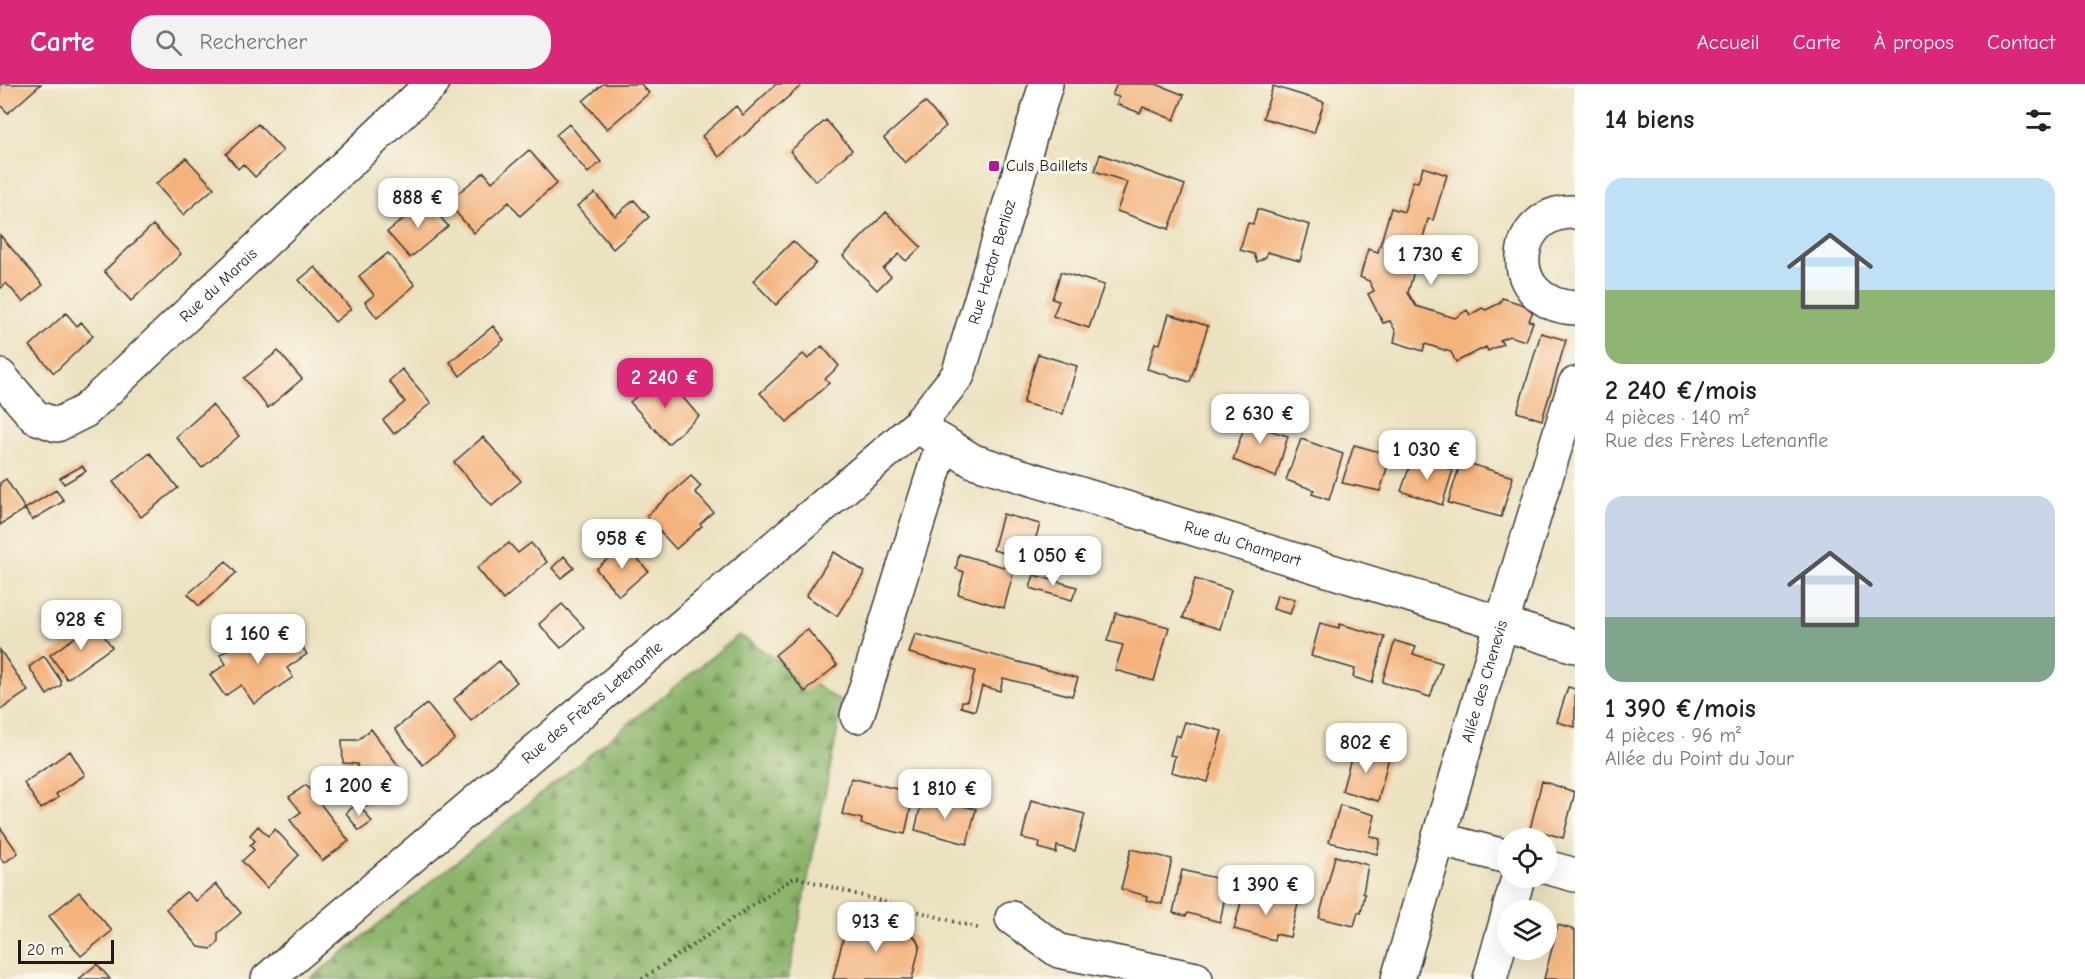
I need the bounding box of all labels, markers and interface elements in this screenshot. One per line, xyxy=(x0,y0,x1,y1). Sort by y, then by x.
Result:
search box xyxy=(131,15,551,69)
text: Carte xyxy=(30,26,95,58)
icon: search xyxy=(152,26,185,59)
text: Rechercher xyxy=(200,29,307,55)
text: Accueil xyxy=(1697,30,1760,54)
text: Carte xyxy=(1793,30,1841,54)
text: À propos xyxy=(1874,30,1954,54)
text: Contact xyxy=(1987,30,2055,54)
icon: filters xyxy=(2022,104,2055,137)
text: 14 biens xyxy=(1605,105,1694,135)
place label: Culs Baillets xyxy=(1006,157,1088,175)
marker: Culs Baillets xyxy=(987,159,1001,173)
pin: 888 € xyxy=(376,178,460,229)
text: 888 € xyxy=(392,186,444,209)
street label: Rue Hector Berlioz xyxy=(965,198,1019,327)
icon: home xyxy=(1776,217,1884,325)
pin: 1 730 € xyxy=(1376,235,1486,286)
text: 1 730 € xyxy=(1398,243,1464,266)
street label: Rue du Marais xyxy=(176,244,261,326)
pin: 2 240 € xyxy=(610,358,720,409)
text: 2 240 € xyxy=(631,366,699,389)
text: 2 240 €/mois xyxy=(1605,376,1757,406)
pin: 2 630 € xyxy=(1205,394,1315,445)
text: 2 630 € xyxy=(1225,402,1295,425)
text: 4 pièces · 140 m² xyxy=(1605,406,1749,429)
text: Rue des Frères Letenanfle xyxy=(1605,429,1828,452)
pin: 1 030 € xyxy=(1372,430,1482,481)
text: 1 030 € xyxy=(1393,438,1461,461)
street label: Rue du Champart xyxy=(1182,517,1303,570)
pin: 958 € xyxy=(580,519,664,570)
text: 958 € xyxy=(596,527,648,550)
icon: home xyxy=(1776,535,1884,643)
pin: 1 050 € xyxy=(998,536,1108,587)
text: 1 050 € xyxy=(1018,544,1088,567)
pin: 928 € xyxy=(39,600,123,651)
text: 928 € xyxy=(55,608,107,631)
pin: 1 160 € xyxy=(203,614,313,665)
street label: Allée des Chenevis xyxy=(1458,618,1511,745)
text: 1 160 € xyxy=(225,622,291,645)
street label: Rue des Frères Letenanfle xyxy=(518,638,666,768)
text: 1 390 €/mois xyxy=(1605,694,1756,724)
pin: 802 € xyxy=(1324,723,1408,774)
text: 4 pièces · 96 m² xyxy=(1605,724,1741,747)
text: 802 € xyxy=(1340,731,1392,754)
text: Allée du Point du Jour xyxy=(1605,747,1794,770)
pin: 1 200 € xyxy=(304,766,414,817)
pin: 1 810 € xyxy=(890,769,1000,820)
text: 1 200 € xyxy=(325,774,393,797)
text: 1 810 € xyxy=(912,777,978,800)
map controls xyxy=(1497,828,1557,960)
button: locate xyxy=(1497,828,1557,888)
pin: 1 390 € xyxy=(1211,865,1321,916)
text: 1 390 € xyxy=(1232,873,1300,896)
button: layers xyxy=(1497,900,1557,960)
pin: 913 € xyxy=(834,902,918,953)
text: 913 € xyxy=(851,910,901,933)
scale bar xyxy=(18,937,114,964)
text: 20 m xyxy=(27,941,64,959)

